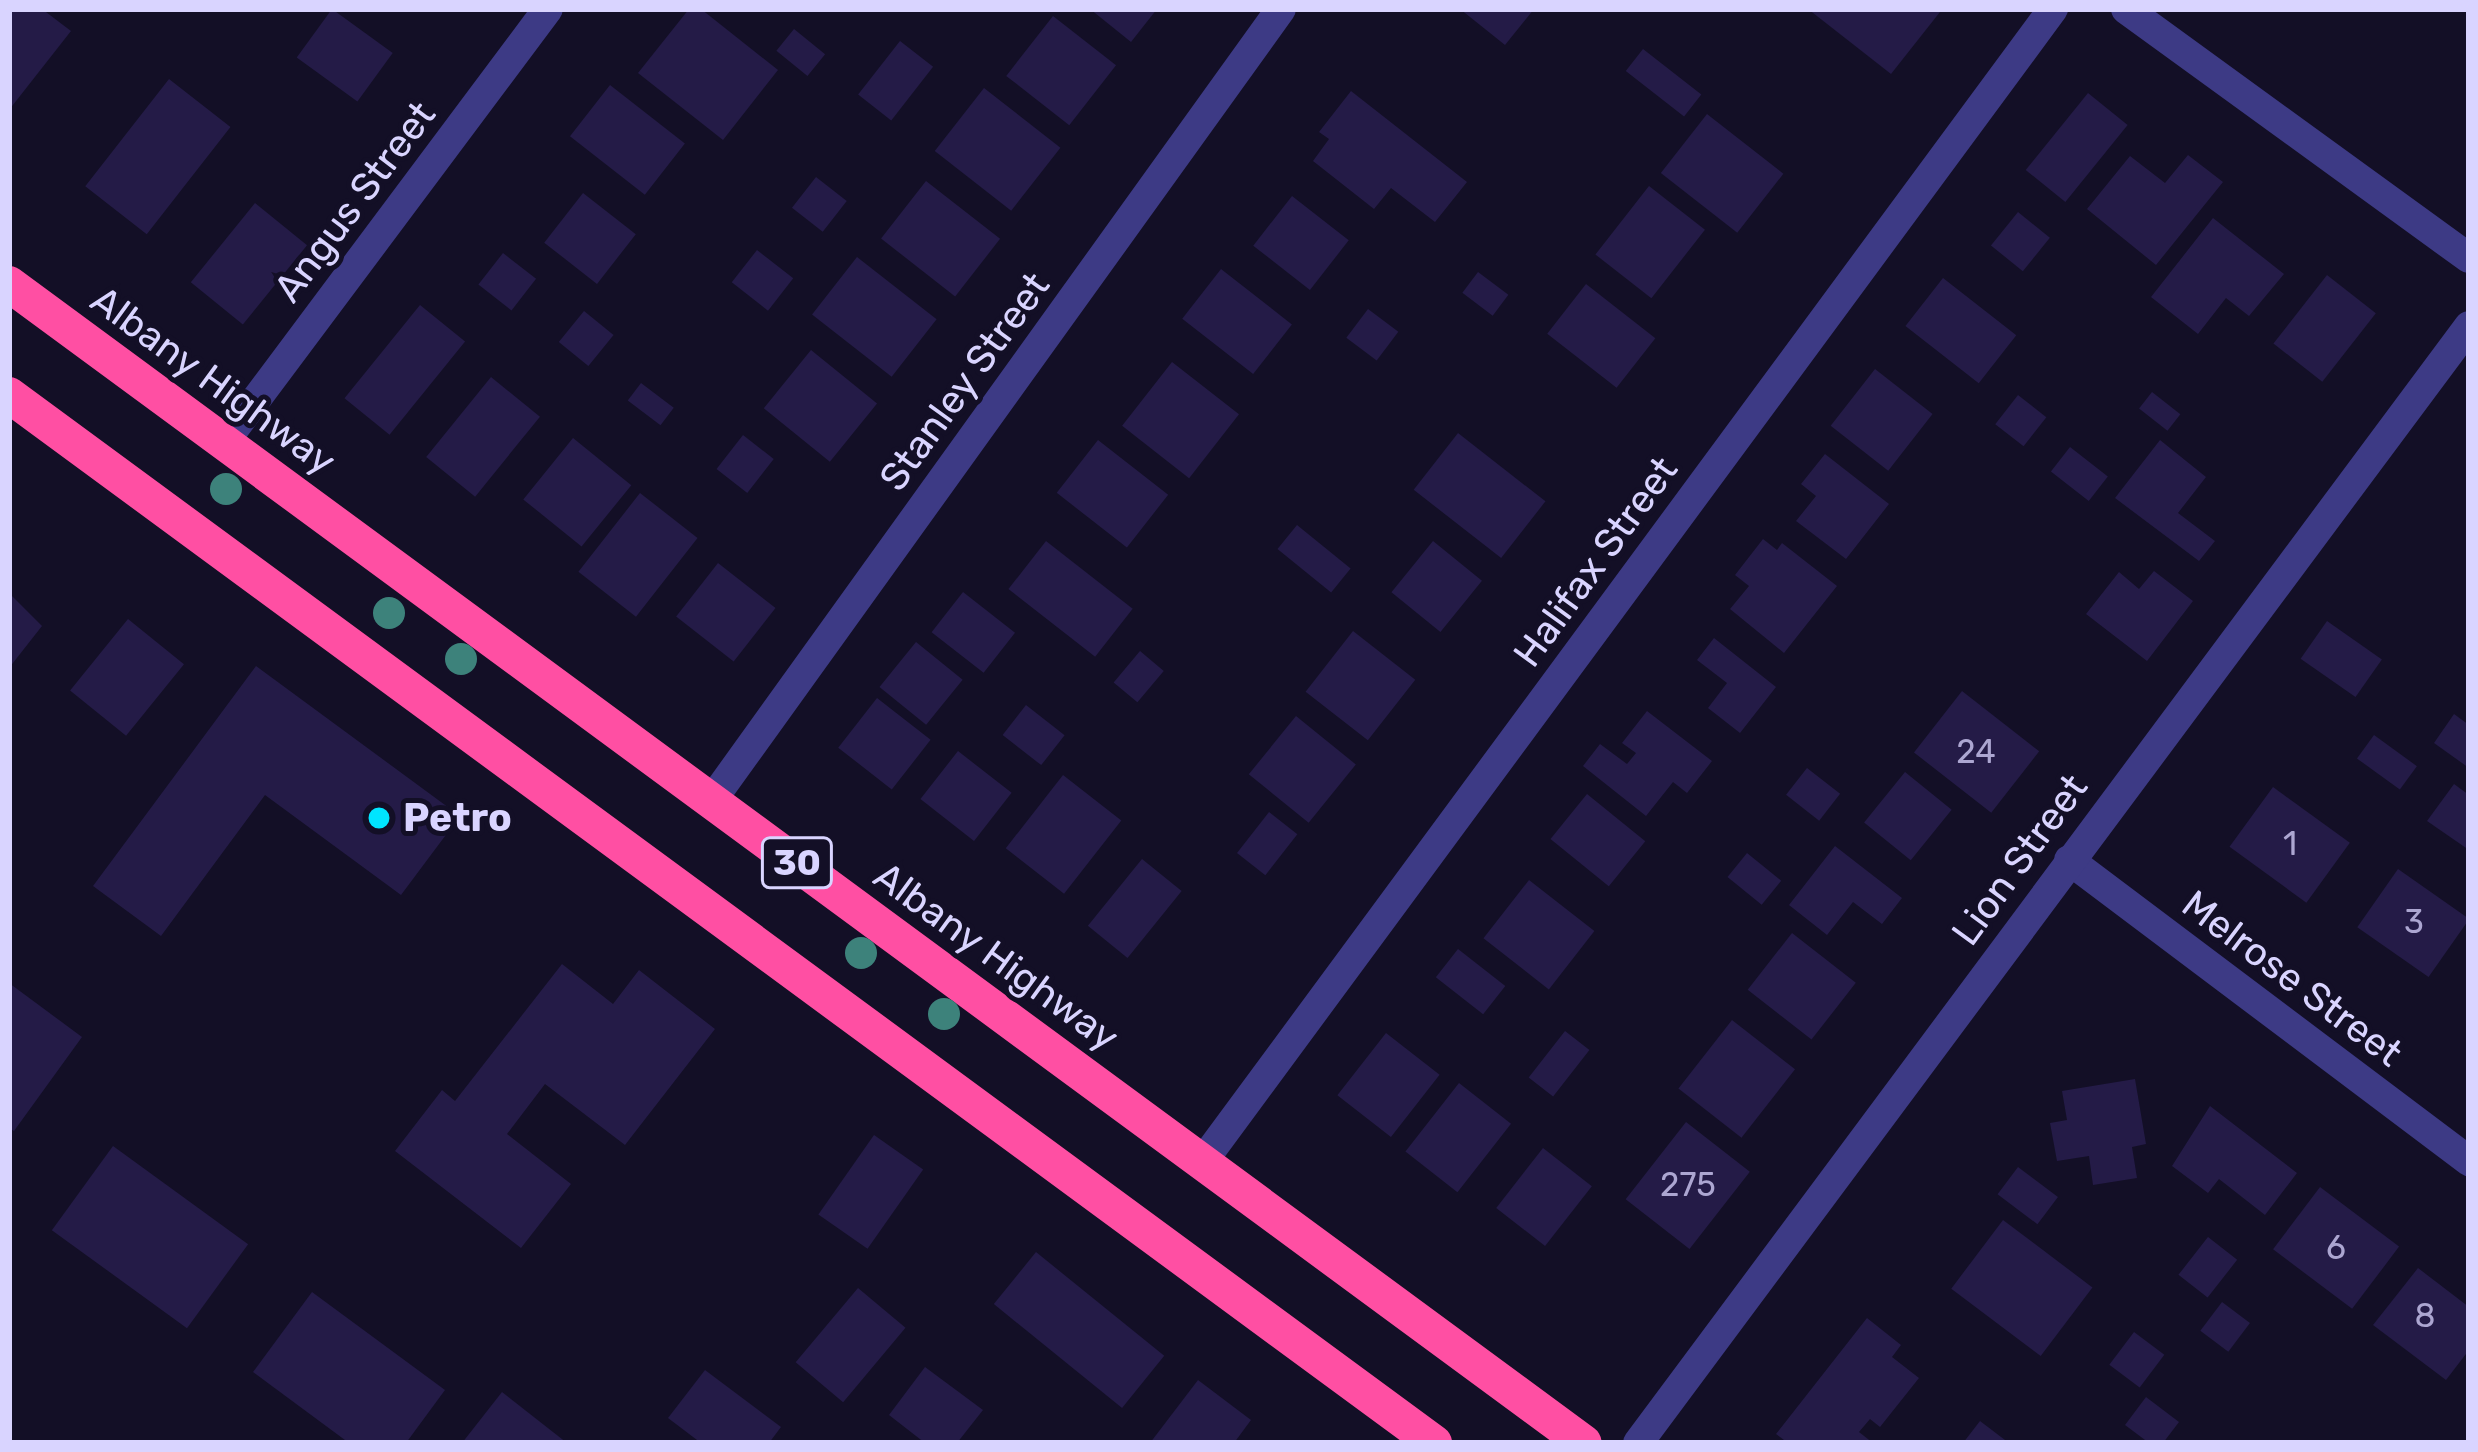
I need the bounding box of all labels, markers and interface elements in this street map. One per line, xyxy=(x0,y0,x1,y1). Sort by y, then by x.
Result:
street label: Angus Street xyxy=(264,93,446,311)
street label: Stanley Street xyxy=(870,263,1060,501)
street label: Albany Highway xyxy=(81,276,345,486)
street label: Halifax Street xyxy=(1504,448,1688,676)
house number: 24 xyxy=(1956,732,1996,772)
street label: Lion Street xyxy=(1942,765,2098,955)
place label: Petro xyxy=(403,795,512,841)
marker: Petro xyxy=(366,805,392,831)
house number: 1 xyxy=(2283,824,2297,864)
road number: 30 xyxy=(758,833,836,893)
street label: Albany Highway xyxy=(864,852,1128,1062)
street label: Melrose Street xyxy=(2173,881,2411,1077)
house number: 3 xyxy=(2404,902,2424,942)
house number: 275 xyxy=(1660,1165,1716,1205)
house number: 6 xyxy=(2326,1228,2346,1268)
house number: 8 xyxy=(2415,1296,2435,1336)

